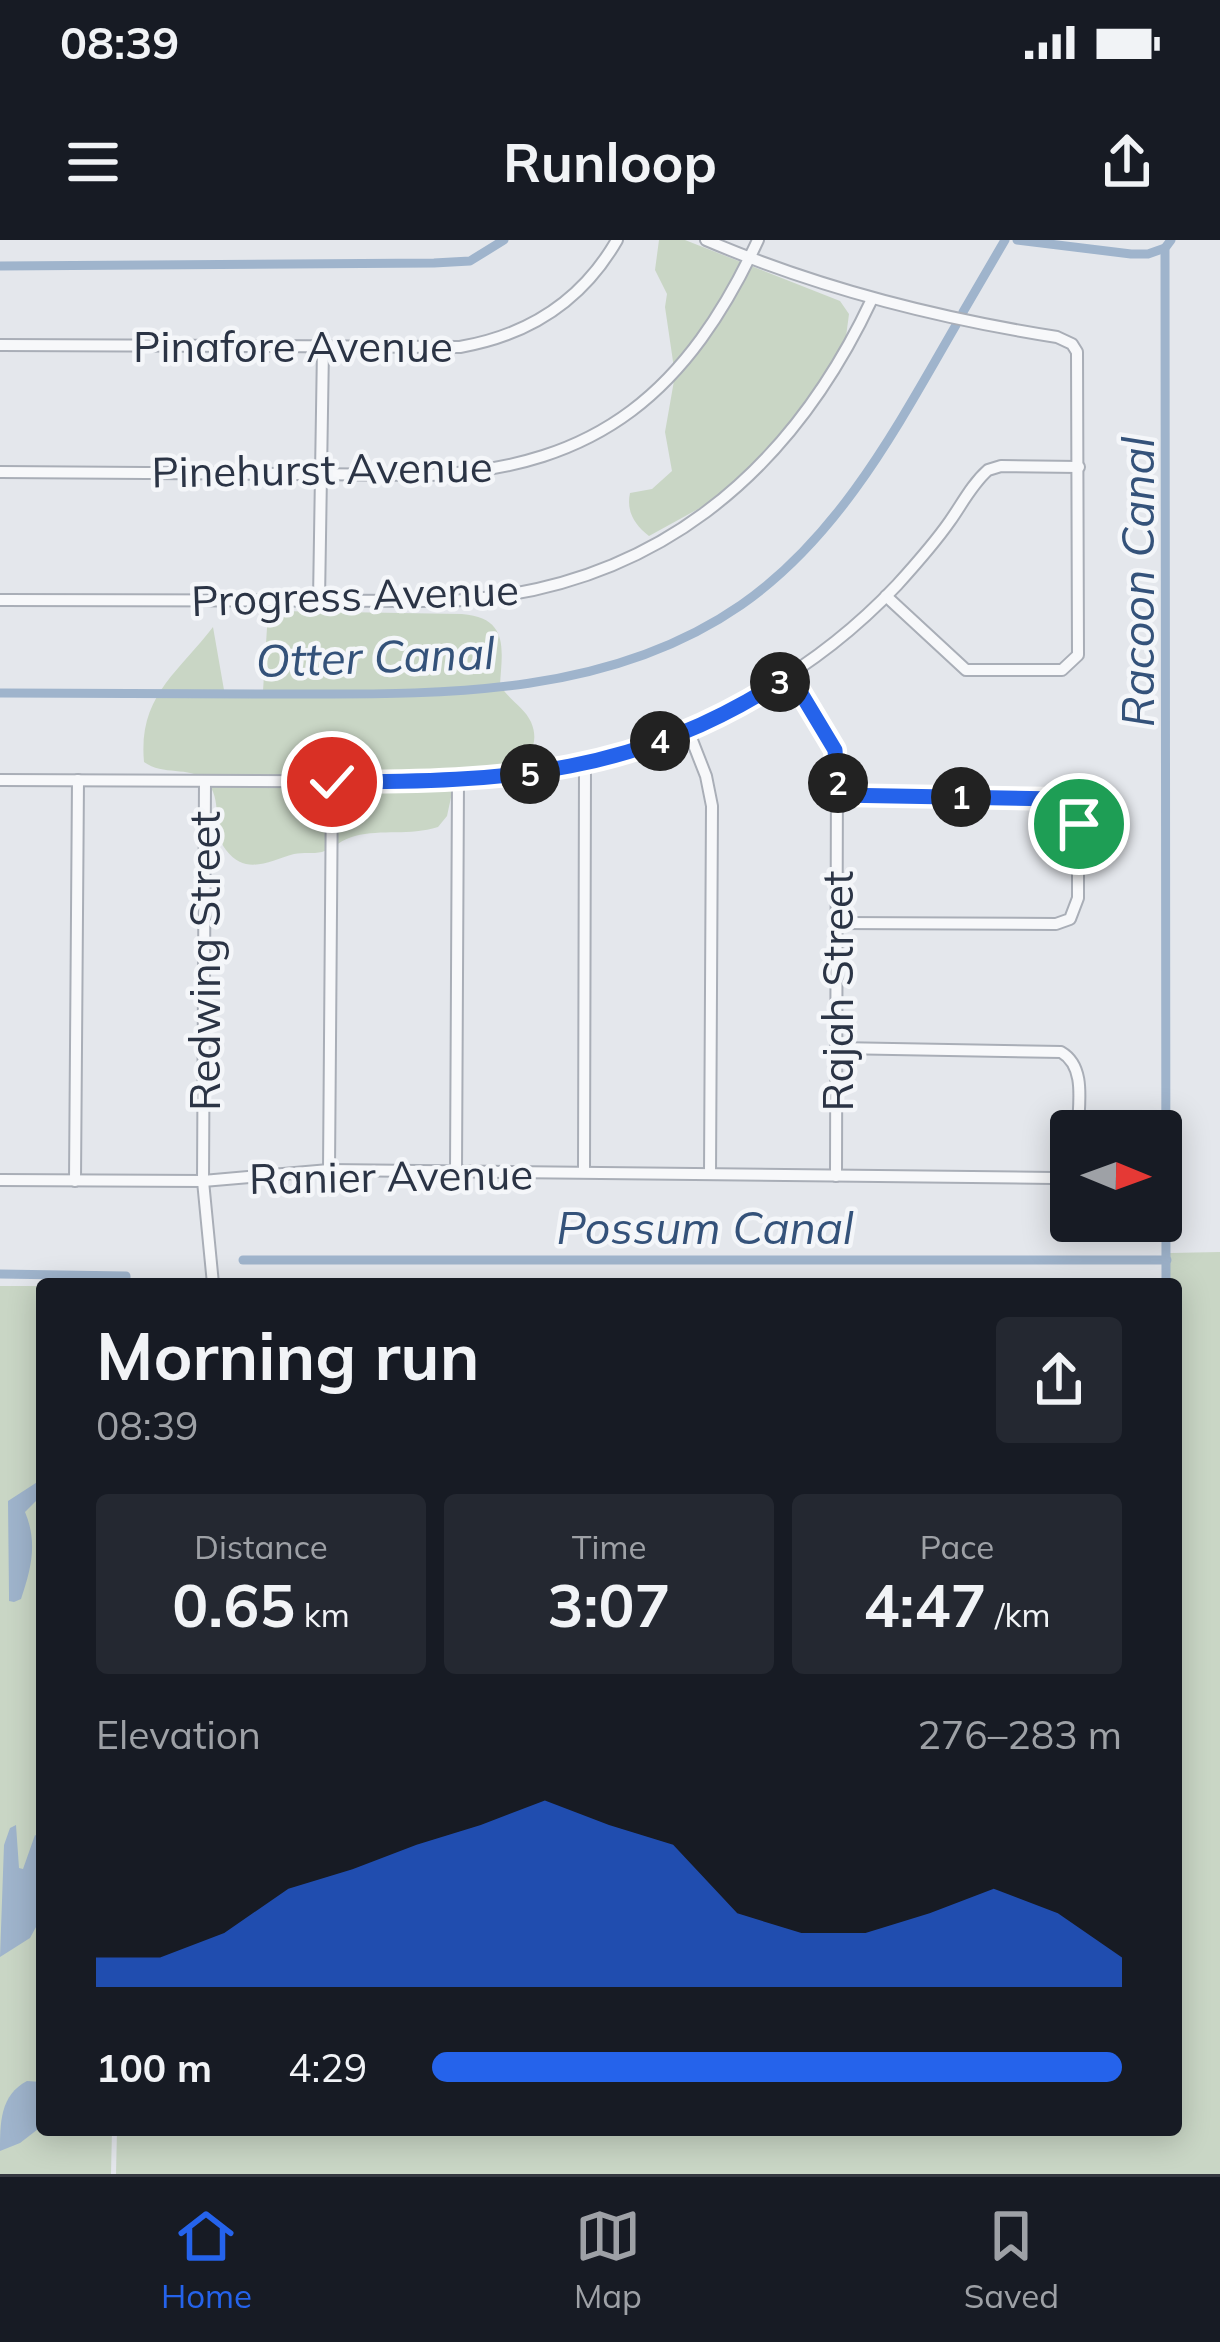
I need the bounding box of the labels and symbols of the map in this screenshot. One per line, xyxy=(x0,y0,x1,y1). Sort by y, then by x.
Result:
street label: Pinafore Avenue xyxy=(133,320,453,373)
water label: Racoon Canal xyxy=(1109,436,1165,727)
street label: Pinehurst Avenue xyxy=(151,440,493,498)
street label: Progress Avenue xyxy=(190,563,520,627)
water label: Otter Canal xyxy=(255,624,496,688)
pin: 3 xyxy=(750,652,810,712)
pin: 4 xyxy=(630,711,690,771)
pin xyxy=(281,731,383,833)
pin: 5 xyxy=(500,744,560,804)
pin: 2 xyxy=(808,753,868,813)
pin: 1 xyxy=(931,767,991,827)
pin xyxy=(1028,773,1130,875)
street label: Redwing Street xyxy=(178,811,231,1111)
street label: Rajah Street xyxy=(811,870,864,1112)
north arrow xyxy=(1050,1110,1182,1242)
street label: Ranier Avenue xyxy=(248,1147,534,1205)
water label: Possum Canal xyxy=(557,1199,854,1255)

